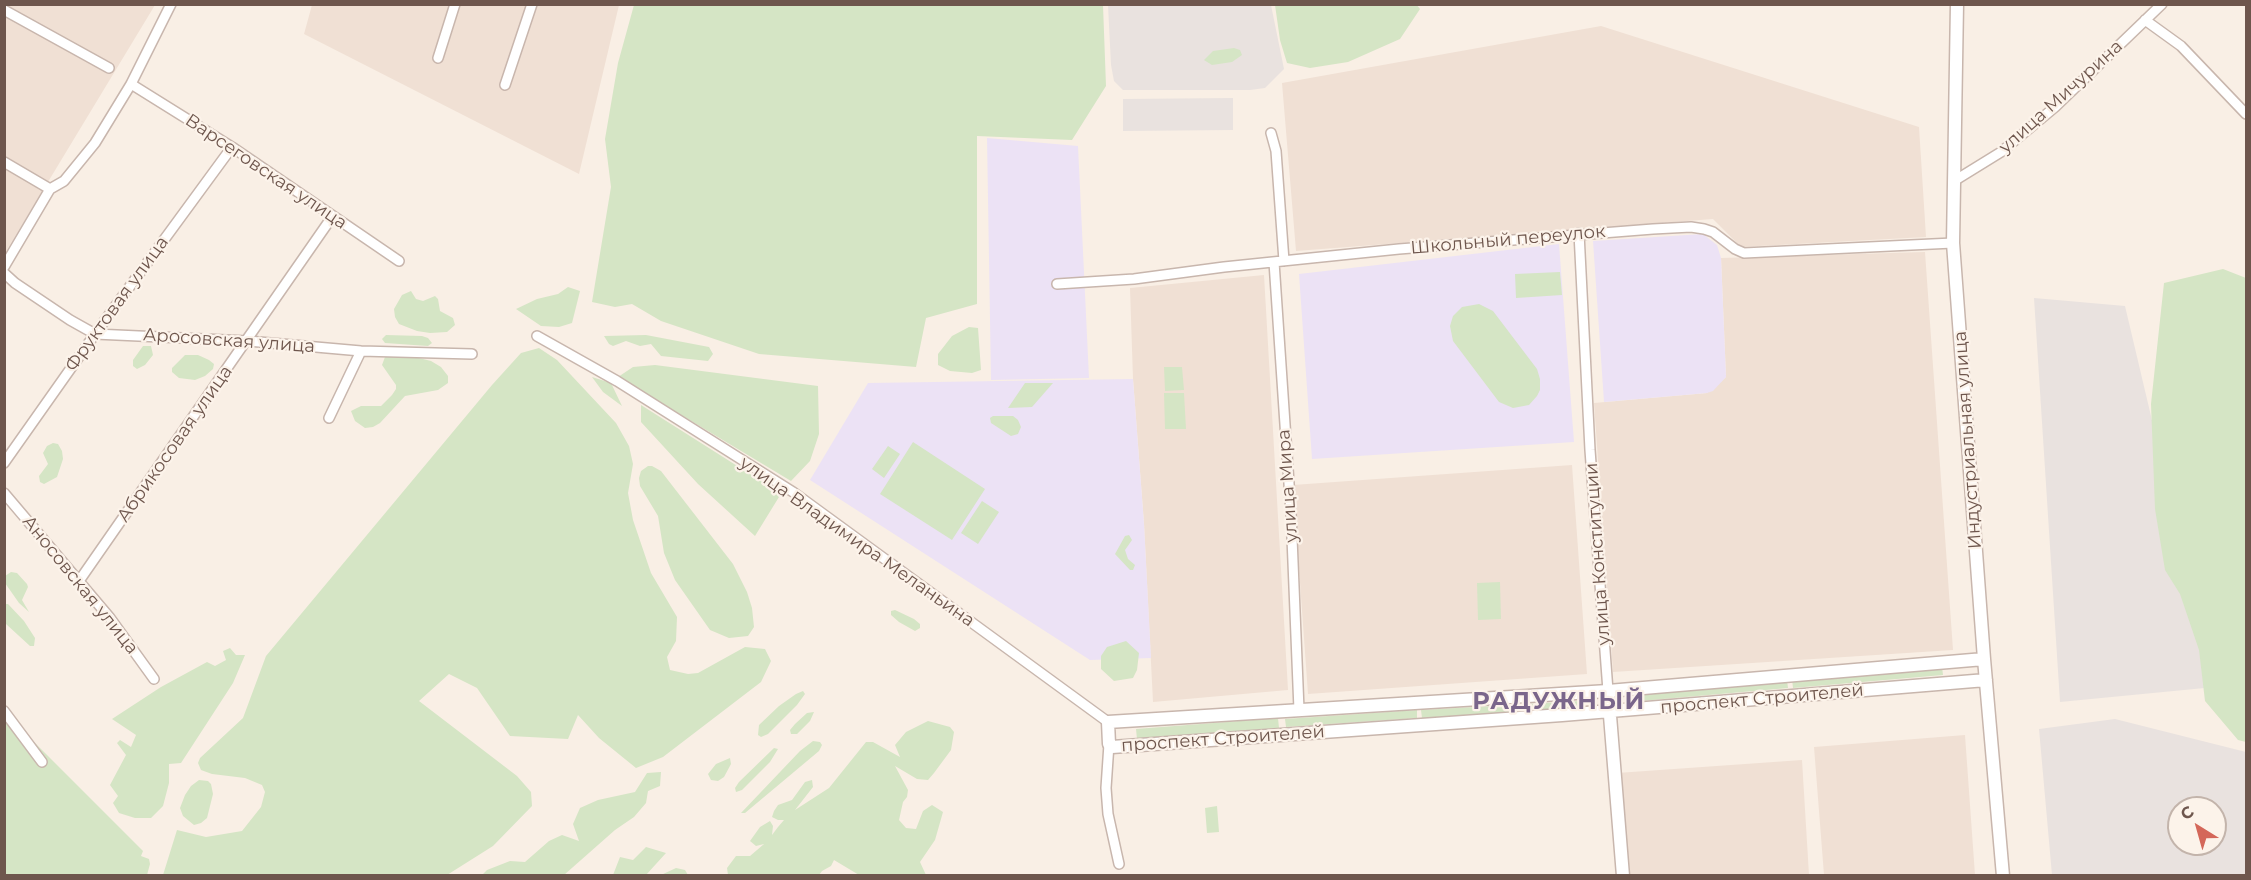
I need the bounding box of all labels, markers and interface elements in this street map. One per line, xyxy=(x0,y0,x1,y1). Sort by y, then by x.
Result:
street label: улица Мичурина xyxy=(1995,36,2127,158)
street label: Варсеговская улица xyxy=(181,110,351,234)
street label: Школьный переулок xyxy=(1410,221,1606,259)
street label: Фруктовая улица xyxy=(61,232,173,376)
street label: Аросовская улица xyxy=(142,324,316,358)
street label: Индустриальная улица xyxy=(1950,330,1986,550)
street label: Абрикосовая улица xyxy=(113,362,237,526)
street label: улица Мира xyxy=(1273,429,1303,543)
street label: улица Владимира Меланьина xyxy=(735,452,979,632)
street label: улица Конституции xyxy=(1581,462,1615,646)
street label: Аносовская улица xyxy=(17,511,143,659)
street label: проспект Строителей xyxy=(1659,679,1865,719)
district label: РАДУЖНЫЙ xyxy=(1472,688,1646,716)
street label: проспект Строителей xyxy=(1120,721,1326,757)
north arrow xyxy=(2167,796,2227,856)
text: С xyxy=(2177,802,2197,824)

